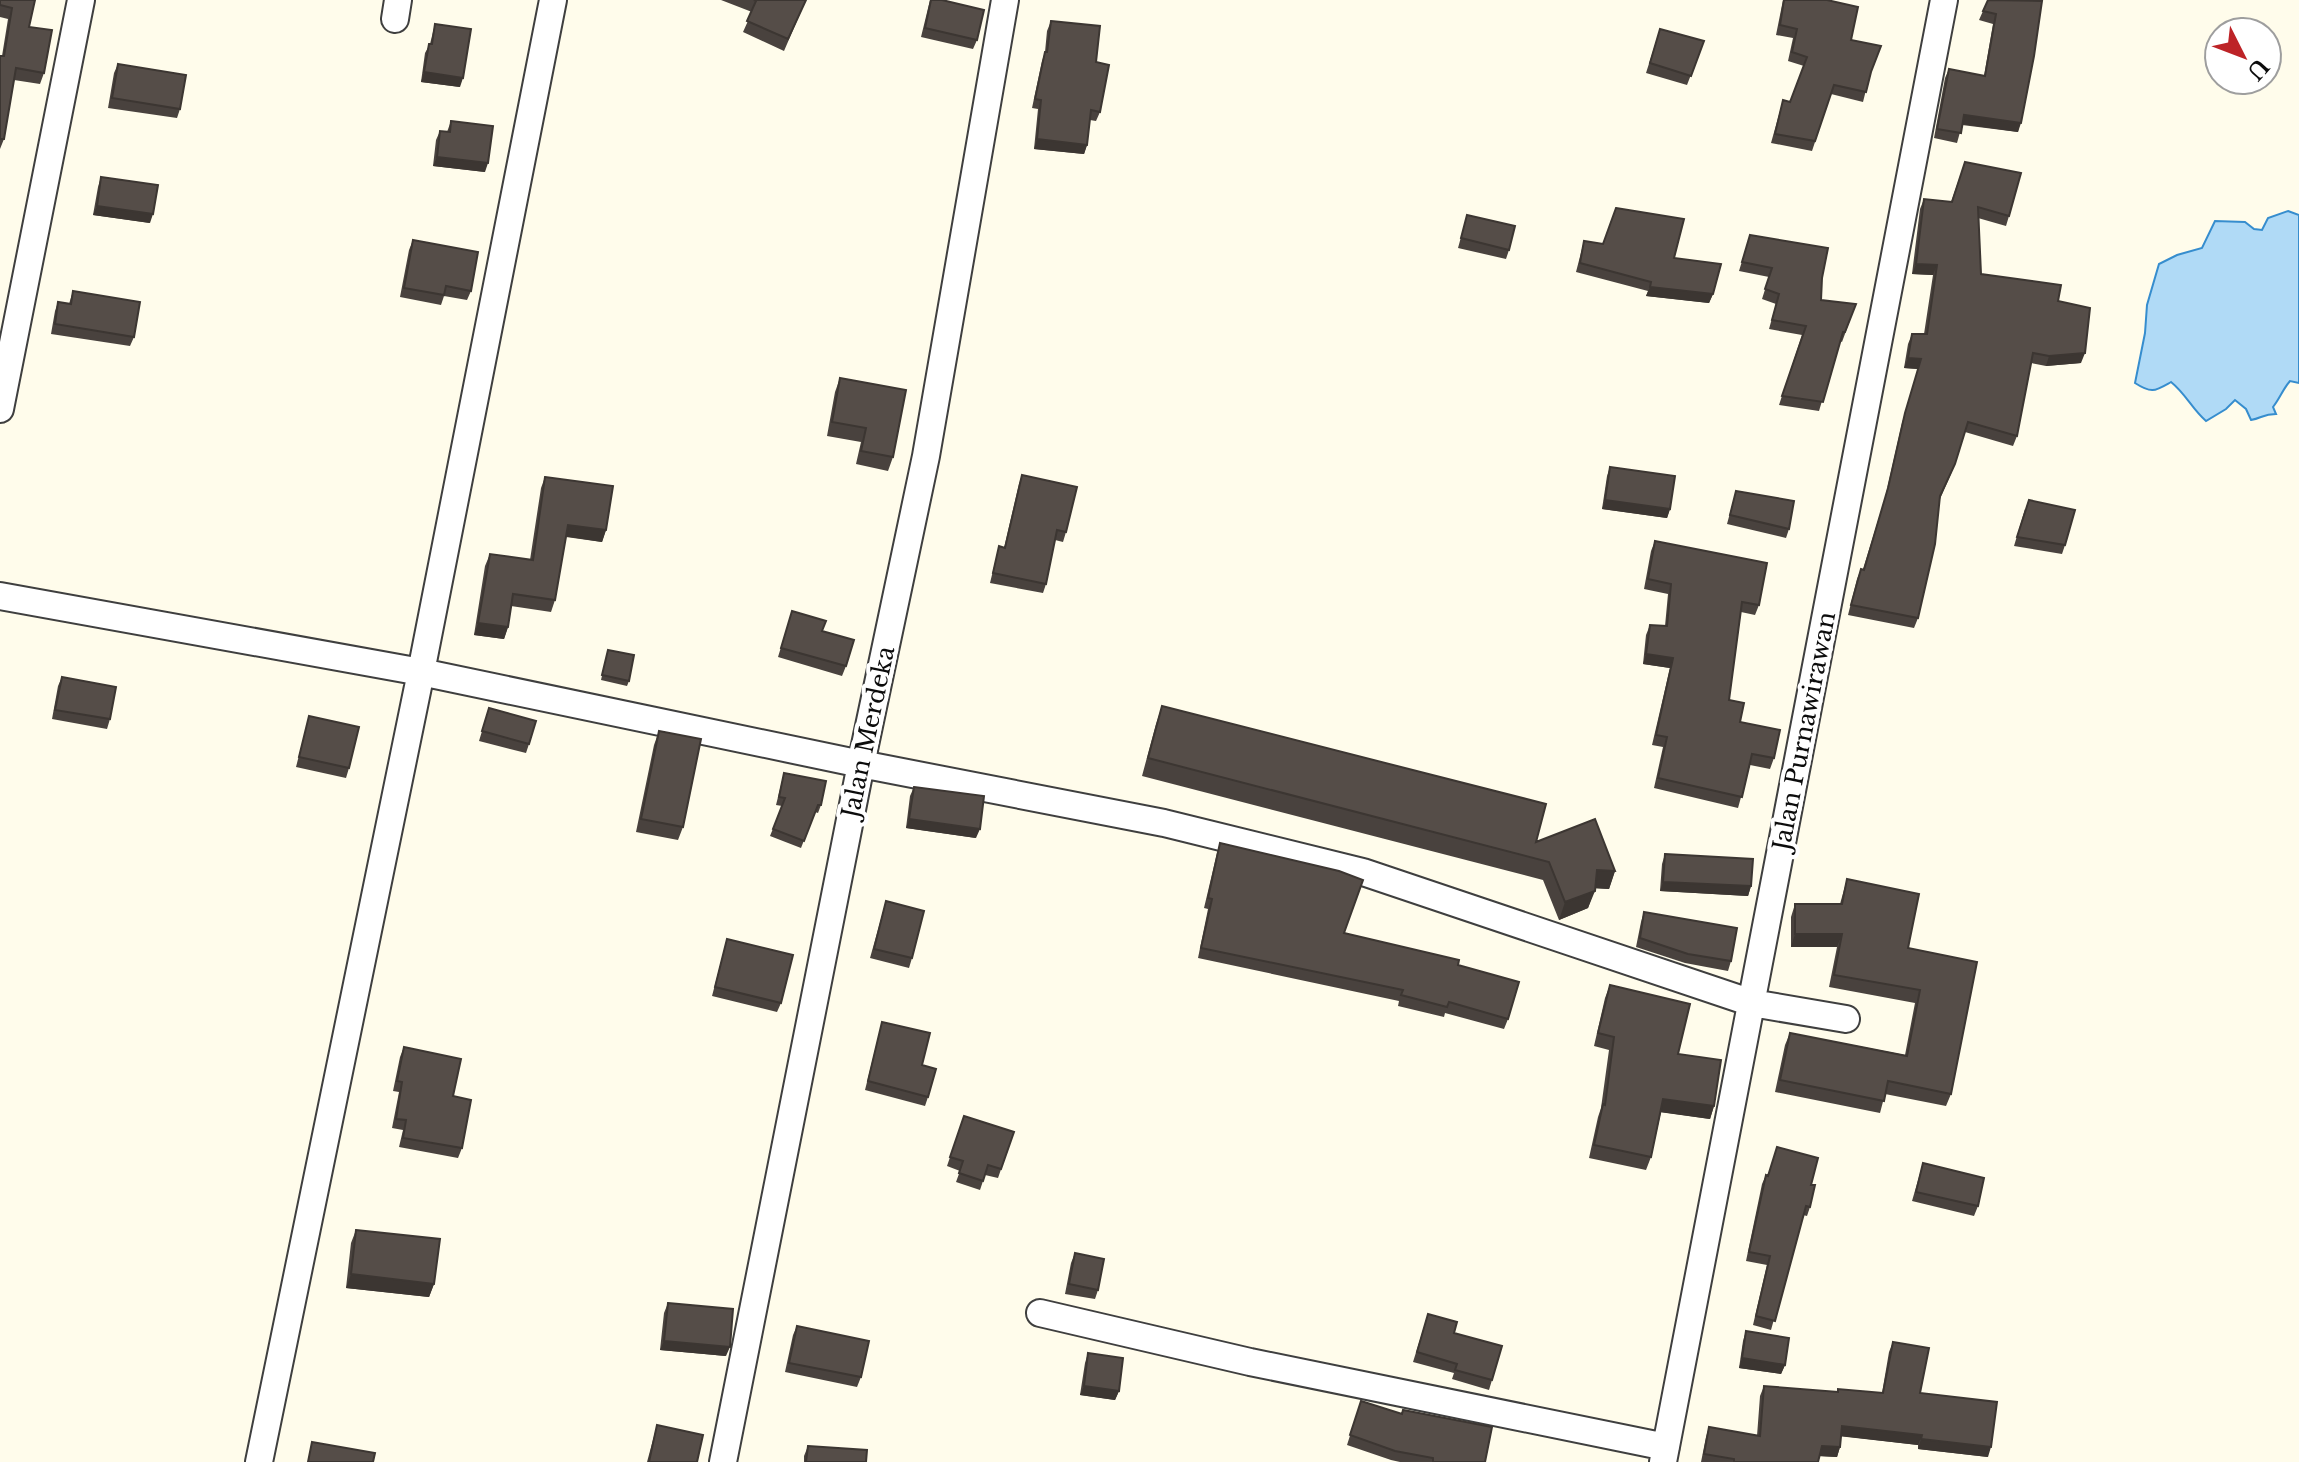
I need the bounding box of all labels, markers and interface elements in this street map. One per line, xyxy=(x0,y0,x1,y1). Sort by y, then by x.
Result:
north arrow xyxy=(2203,16,2283,96)
text: U xyxy=(2241,53,2274,86)
street label: Jalan Purnawirawan xyxy=(1766,609,1841,856)
street label: Jalan Merdeka xyxy=(835,643,901,824)

